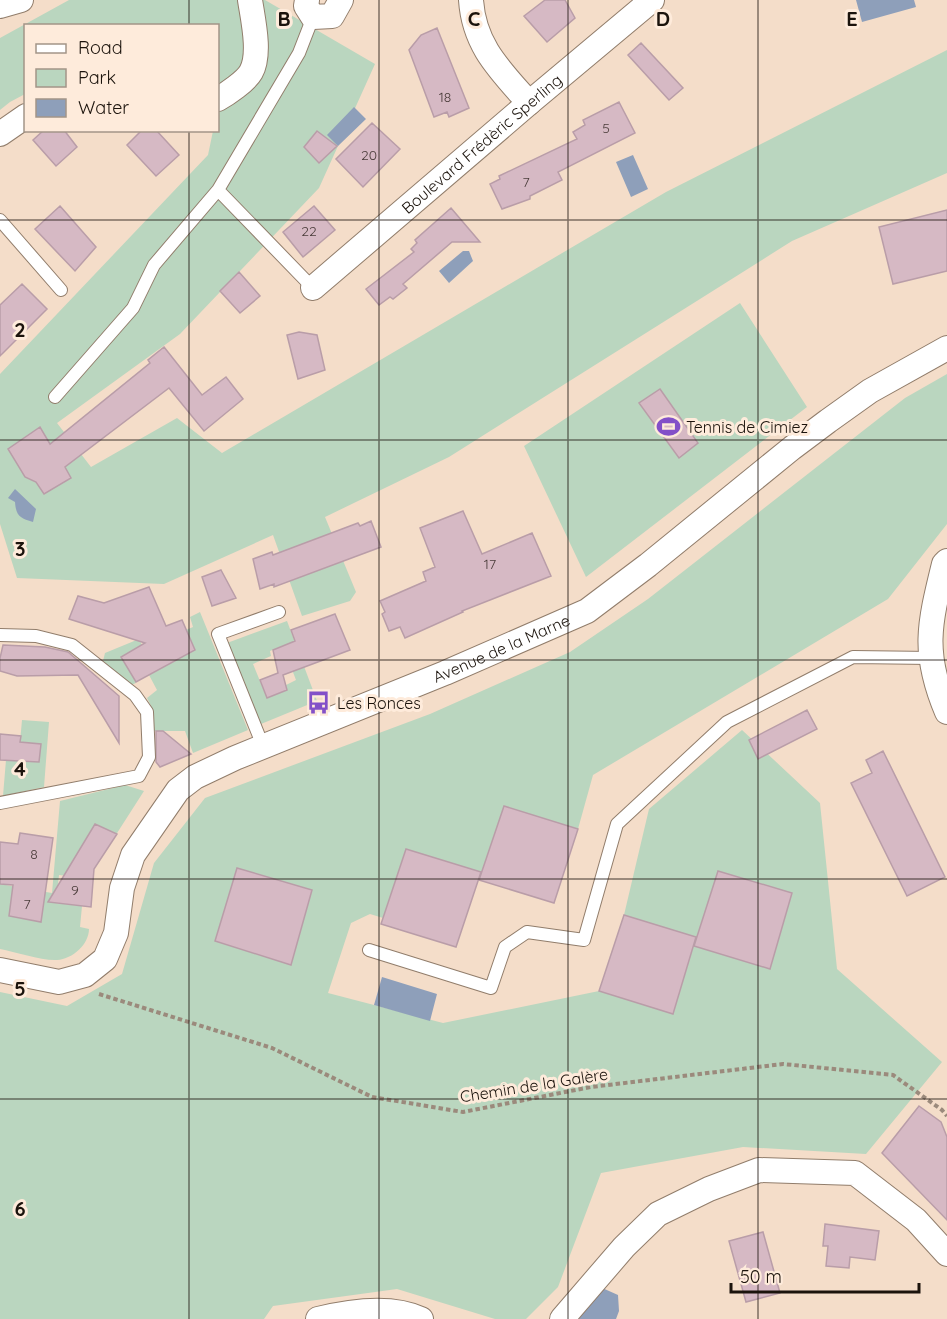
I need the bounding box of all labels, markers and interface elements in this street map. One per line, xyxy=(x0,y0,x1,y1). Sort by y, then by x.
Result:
text: B xyxy=(277,6,291,31)
text: C xyxy=(468,6,481,31)
text: D xyxy=(656,6,670,31)
text: E xyxy=(846,6,858,31)
legend xyxy=(24,24,219,132)
text: Road xyxy=(78,36,123,59)
text: Park xyxy=(78,66,116,89)
street label: Boulevard Frédèric Sperling xyxy=(397,70,566,218)
house number: 18 xyxy=(439,88,451,106)
text: Water xyxy=(78,96,129,119)
house number: 5 xyxy=(602,119,610,137)
house number: 20 xyxy=(361,146,377,164)
house number: 7 xyxy=(522,173,530,191)
house number: 22 xyxy=(301,222,317,240)
text: 2 xyxy=(14,317,26,342)
sports icon: Tennis de Cimiez xyxy=(655,414,681,440)
place label: Tennis de Cimiez xyxy=(686,417,808,437)
text: 3 xyxy=(15,536,25,561)
house number: 17 xyxy=(484,555,496,573)
street label: Avenue de la Marne xyxy=(430,610,573,687)
bus stop icon: Les Ronces xyxy=(306,690,332,716)
place label: Les Ronces xyxy=(337,693,421,713)
text: 4 xyxy=(14,756,26,781)
house number: 8 xyxy=(30,845,38,863)
house number: 9 xyxy=(71,881,79,899)
house number: 7 xyxy=(23,895,31,913)
text: 5 xyxy=(14,976,26,1001)
street label: Chemin de la Galère xyxy=(459,1063,609,1107)
text: 6 xyxy=(14,1196,26,1221)
scale bar xyxy=(731,1256,918,1294)
text: 50 m xyxy=(740,1265,782,1288)

